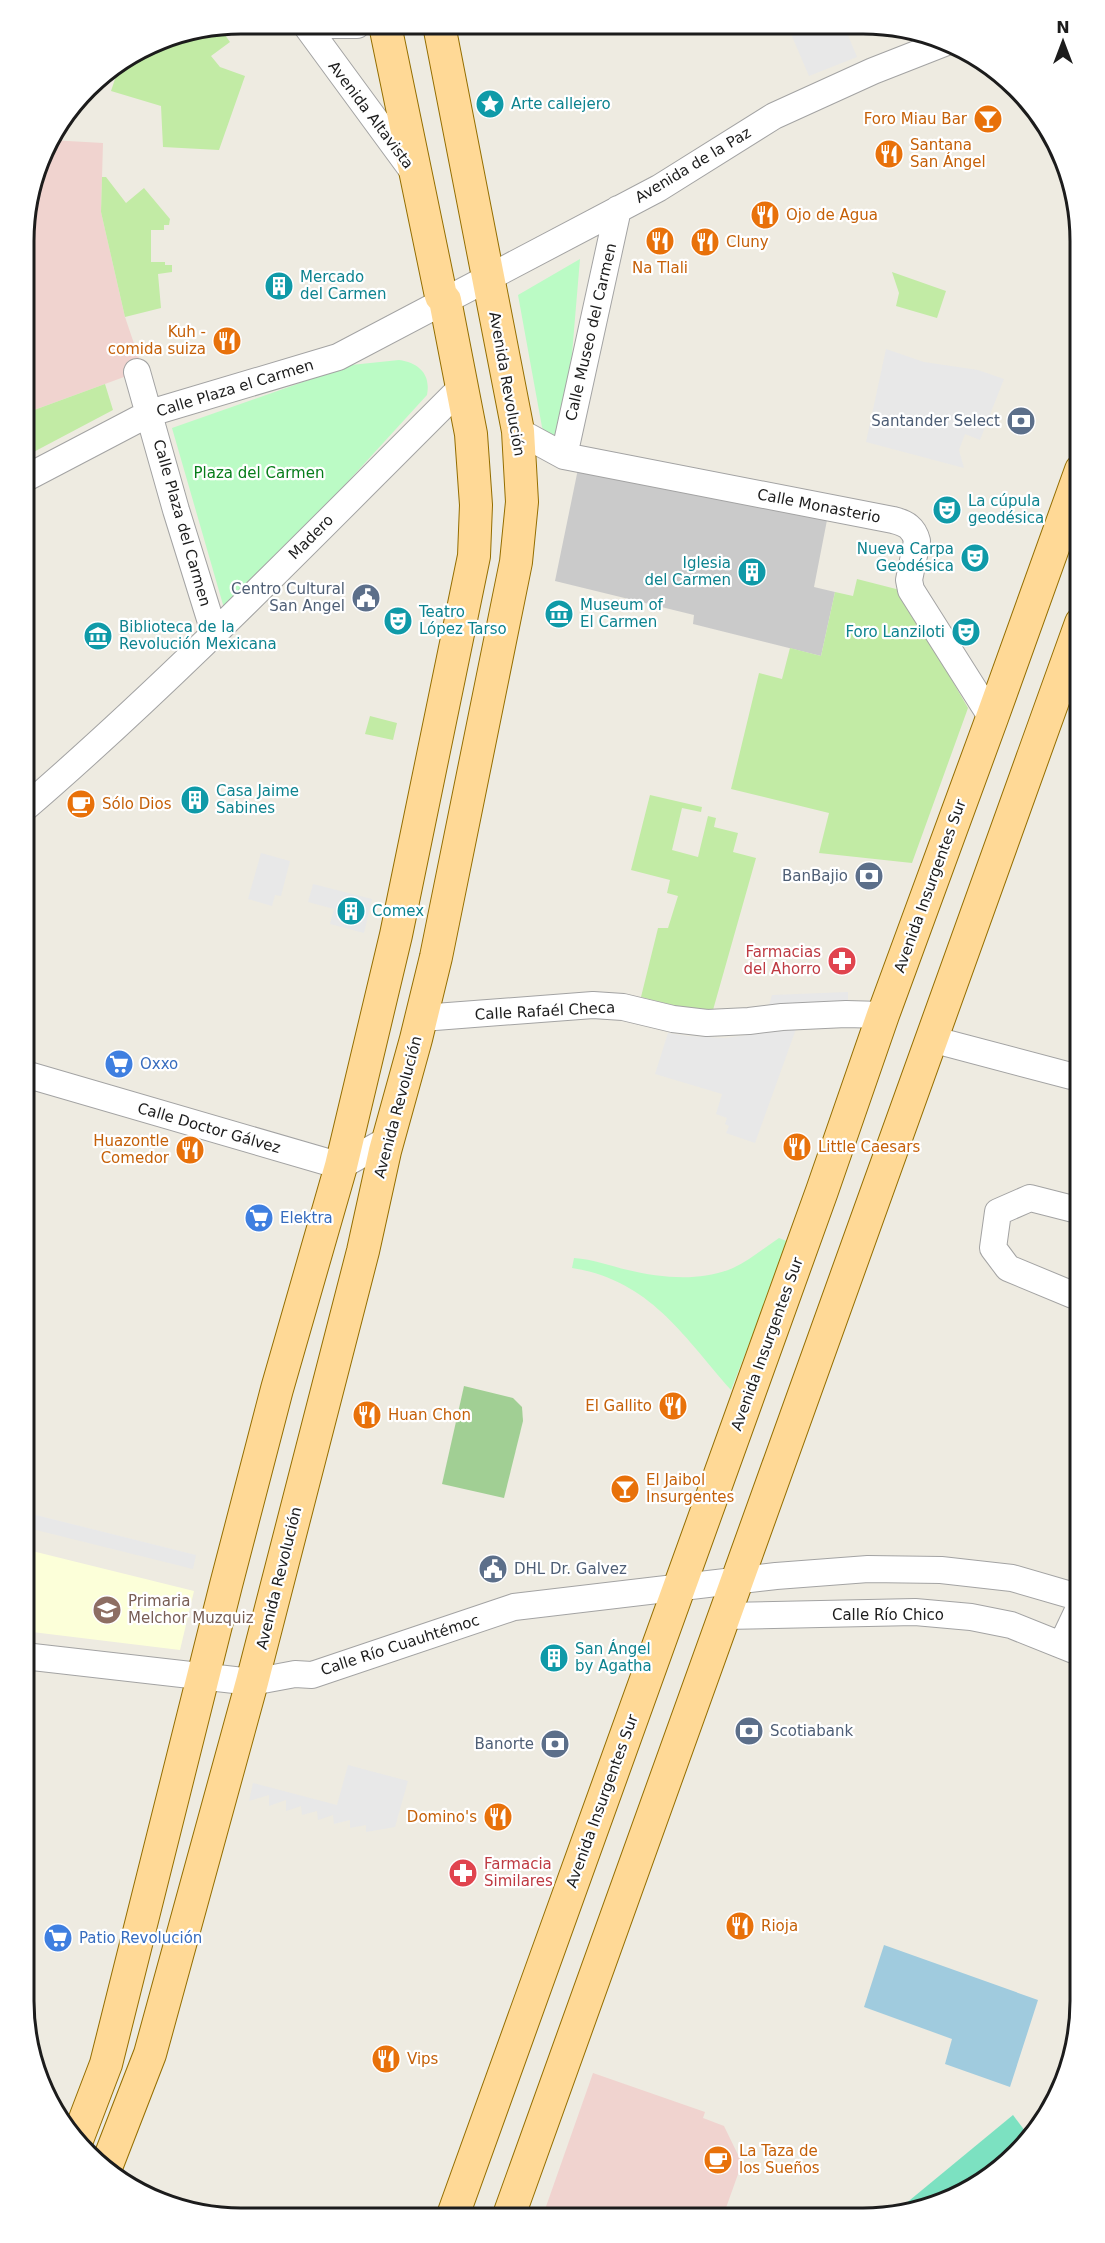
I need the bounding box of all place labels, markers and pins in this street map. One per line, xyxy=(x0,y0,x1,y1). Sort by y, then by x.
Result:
place icon: Arte callejero xyxy=(474,88,506,120)
place label: Arte callejero xyxy=(511,95,611,113)
bar icon: Foro Miau Bar xyxy=(972,103,1004,135)
place label: Foro Miau Bar xyxy=(864,110,968,128)
place label: Santana San Ángel xyxy=(910,136,986,171)
restaurant icon: Santana San Ángel xyxy=(873,138,905,170)
restaurant icon: Ojo de Agua xyxy=(749,199,781,231)
place label: Ojo de Agua xyxy=(786,206,878,224)
restaurant icon: Na Tlali xyxy=(644,225,676,257)
restaurant icon: Cluny xyxy=(689,226,721,258)
place label: Cluny xyxy=(726,233,769,251)
place label: Na Tlali xyxy=(632,259,688,277)
place label: Mercado del Carmen xyxy=(300,268,387,303)
building icon: Mercado del Carmen xyxy=(263,270,295,302)
place label: Kuh - comida suiza xyxy=(108,323,206,358)
restaurant icon: Kuh - comida suiza xyxy=(211,325,243,357)
bank icon: Santander Select xyxy=(1005,405,1037,437)
place label: Santander Select xyxy=(871,412,1000,430)
place label: La cúpula geodésica xyxy=(968,492,1044,527)
theatre icon: La cúpula geodésica xyxy=(931,494,963,526)
place label: Nueva Carpa Geodésica xyxy=(857,540,954,575)
theatre icon: Nueva Carpa Geodésica xyxy=(959,542,991,574)
place label: Iglesia del Carmen xyxy=(644,554,731,589)
building icon: Iglesia del Carmen xyxy=(736,556,768,588)
place label: Centro Cultural San Angel xyxy=(231,580,345,615)
public building icon: Centro Cultural San Angel xyxy=(350,582,382,614)
place label: Museum of El Carmen xyxy=(580,596,664,631)
museum icon: Museum of El Carmen xyxy=(543,598,575,630)
place label: Teatro López Tarso xyxy=(418,603,507,638)
theatre icon: Teatro López Tarso xyxy=(382,605,414,637)
theatre icon: Foro Lanziloti xyxy=(950,616,982,648)
place label: Biblioteca de la Revolución Mexicana xyxy=(119,618,277,653)
museum icon: Biblioteca de la Revolución Mexicana xyxy=(82,620,114,652)
place label: Foro Lanziloti xyxy=(845,623,945,641)
place label: Casa Jaime Sabines xyxy=(216,782,299,817)
building icon: Casa Jaime Sabines xyxy=(179,784,211,816)
cafe icon: Sólo Dios xyxy=(65,788,97,820)
place label: Sólo Dios xyxy=(102,795,172,813)
bank icon: BanBajio xyxy=(853,860,885,892)
place label: BanBajio xyxy=(782,867,848,885)
building icon: Comex xyxy=(335,895,367,927)
place label: Comex xyxy=(372,902,424,920)
place label: Farmacias del Ahorro xyxy=(743,943,821,978)
pharmacy icon: Farmacias del Ahorro xyxy=(826,945,858,977)
supermarket icon: Oxxo xyxy=(103,1048,135,1080)
place label: Oxxo xyxy=(140,1055,178,1073)
restaurant icon: Little Caesars xyxy=(781,1131,813,1163)
place label: Huazontle Comedor xyxy=(93,1132,170,1167)
restaurant icon: Huazontle Comedor xyxy=(174,1134,206,1166)
place label: Little Caesars xyxy=(818,1138,921,1156)
supermarket icon: Elektra xyxy=(243,1202,275,1234)
place label: Elektra xyxy=(280,1209,333,1227)
restaurant icon: El Gallito xyxy=(657,1390,689,1422)
place label: El Gallito xyxy=(585,1397,652,1415)
restaurant icon: Huan Chon xyxy=(351,1399,383,1431)
place label: Huan Chon xyxy=(388,1406,471,1424)
place label: El Jaibol Insurgentes xyxy=(646,1471,735,1506)
bar icon: El Jaibol Insurgentes xyxy=(609,1473,641,1505)
public building icon: DHL Dr. Galvez xyxy=(477,1553,509,1585)
place label: DHL Dr. Galvez xyxy=(514,1560,627,1578)
place label: Primaria Melchor Muzquiz xyxy=(128,1592,254,1627)
school or university icon: Primaria Melchor Muzquiz xyxy=(91,1594,123,1626)
place label: San Ángel by Agatha xyxy=(575,1639,652,1675)
building icon: San Ángel by Agatha xyxy=(538,1642,570,1674)
bank icon: Scotiabank xyxy=(733,1715,765,1747)
place label: Scotiabank xyxy=(770,1722,853,1740)
bank icon: Banorte xyxy=(539,1728,571,1760)
place label: Banorte xyxy=(475,1735,534,1753)
restaurant icon: Domino's xyxy=(482,1801,514,1833)
place label: Domino's xyxy=(407,1808,477,1826)
place label: Farmacia Similares xyxy=(484,1855,553,1890)
pharmacy icon: Farmacia Similares xyxy=(447,1857,479,1889)
restaurant icon: Rioja xyxy=(724,1910,756,1942)
place label: Rioja xyxy=(761,1917,798,1935)
supermarket icon: Patio Revolución xyxy=(42,1922,74,1954)
place label: Patio Revolución xyxy=(79,1929,202,1947)
restaurant icon: Vips xyxy=(370,2043,402,2075)
place label: Vips xyxy=(407,2050,439,2068)
place label: La Taza de los Sueños xyxy=(739,2142,820,2177)
cafe icon: La Taza de los Sueños xyxy=(702,2144,734,2176)

